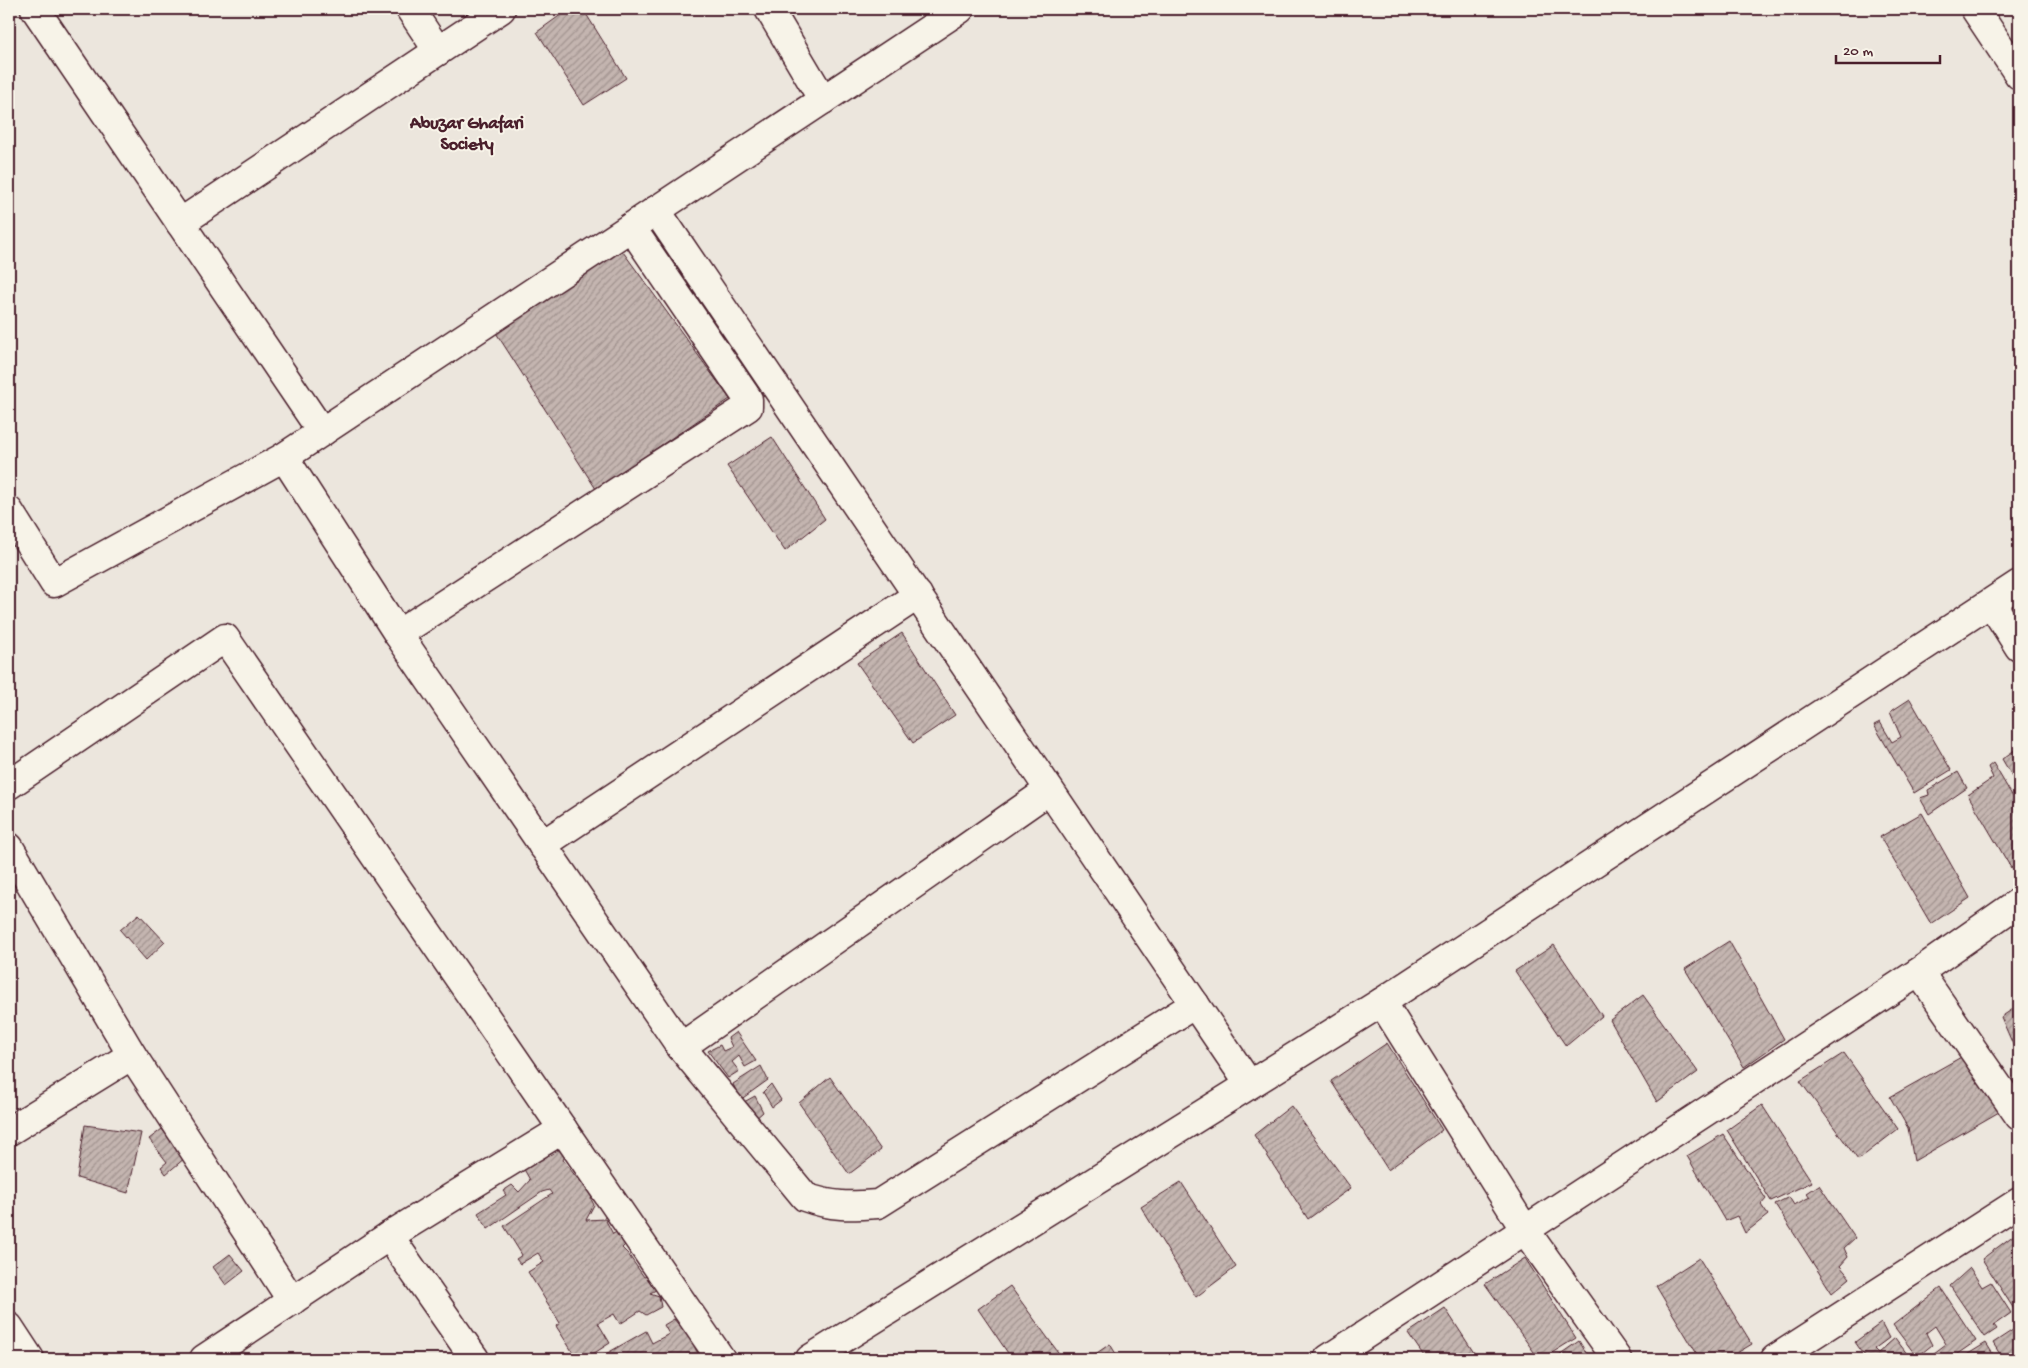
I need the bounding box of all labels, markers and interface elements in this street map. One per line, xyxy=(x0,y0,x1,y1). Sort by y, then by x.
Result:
scale bar xyxy=(1836,32,1939,64)
text: 20 m xyxy=(1843,43,1873,61)
district label: Abuzar Ghafari Society xyxy=(409,114,524,156)

